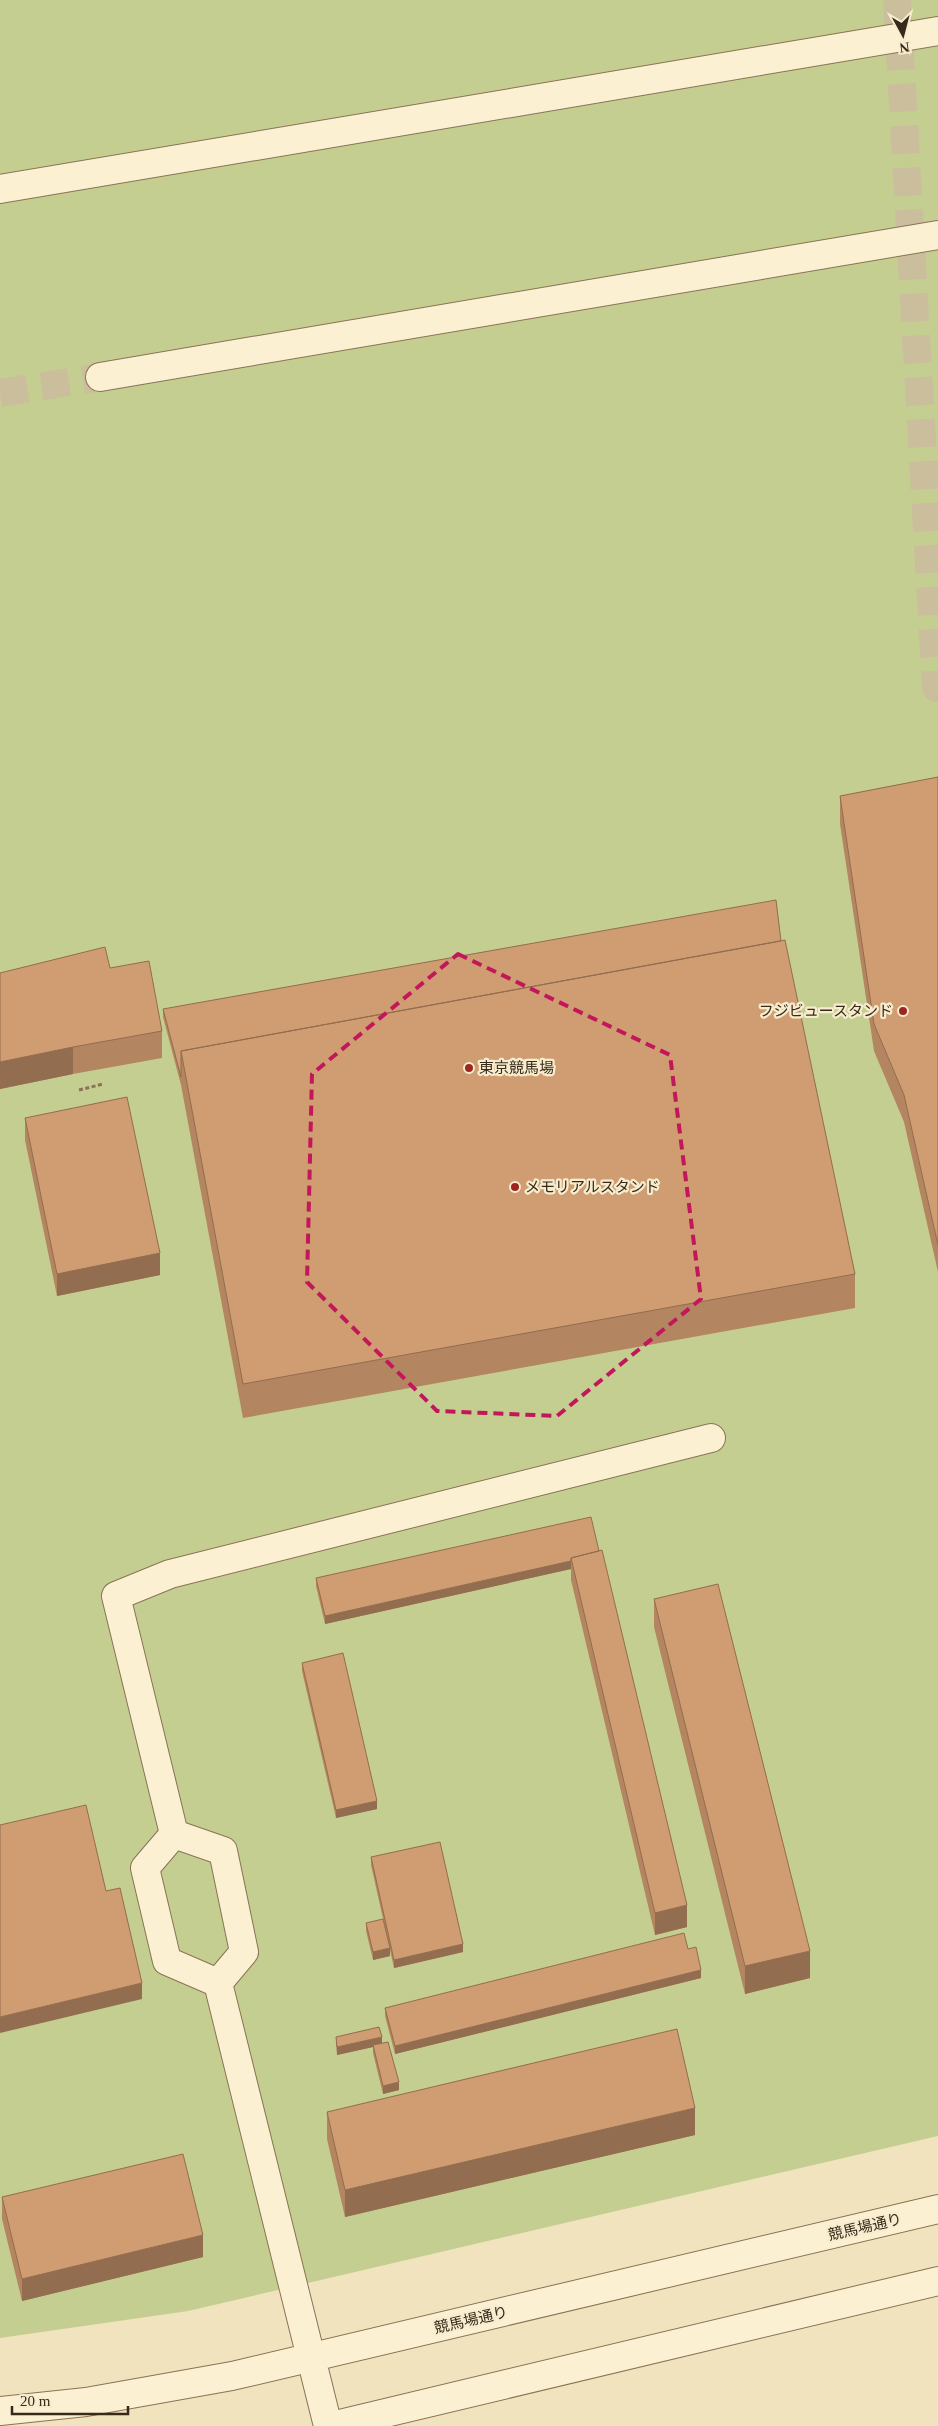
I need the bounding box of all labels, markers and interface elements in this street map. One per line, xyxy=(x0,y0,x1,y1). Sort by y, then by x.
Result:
north arrow xyxy=(878,10,928,60)
text: N xyxy=(899,39,910,55)
place label: フジビュースタンド xyxy=(759,1003,893,1019)
marker: フジビュースタンド xyxy=(897,1005,909,1017)
place label: 東京競馬場 xyxy=(479,1060,554,1076)
marker: 東京競馬場 xyxy=(463,1062,475,1074)
place label: メモリアルスタンド xyxy=(525,1179,660,1195)
marker: メモリアルスタンド xyxy=(509,1181,521,1193)
street label: 競馬場通り xyxy=(827,2211,903,2243)
street label: 競馬場通り xyxy=(433,2304,509,2336)
scale bar xyxy=(12,2384,129,2416)
text: 20 m xyxy=(20,2393,51,2409)

